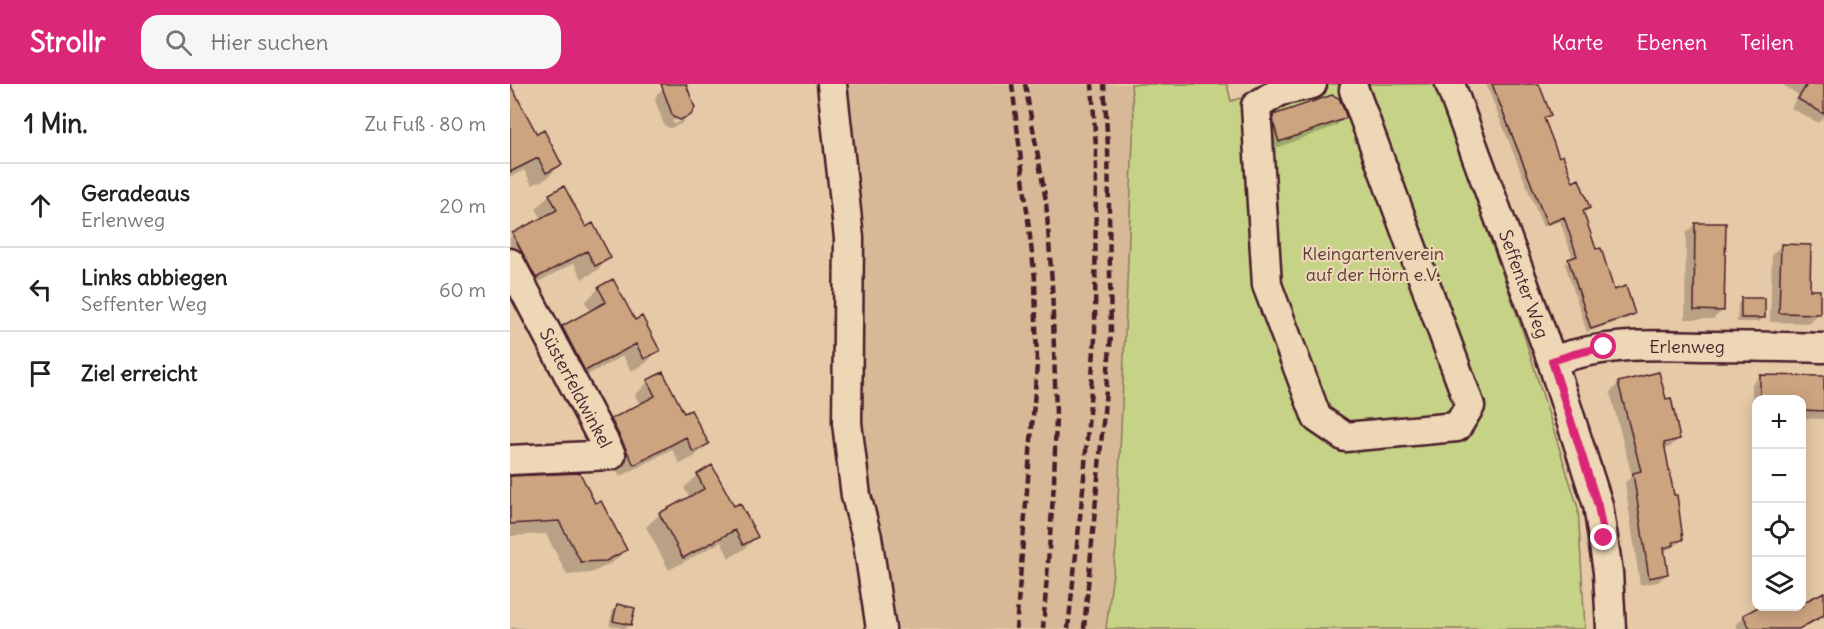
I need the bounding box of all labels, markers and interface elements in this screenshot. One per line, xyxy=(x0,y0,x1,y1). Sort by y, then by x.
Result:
search box xyxy=(141,15,561,69)
text: Strollr xyxy=(30,24,105,60)
icon: search xyxy=(162,26,195,59)
text: Hier suchen xyxy=(210,28,328,56)
text: Karte xyxy=(1552,29,1603,56)
text: Ebenen xyxy=(1636,29,1707,56)
text: Teilen xyxy=(1740,29,1794,56)
text: 1 Min. xyxy=(24,107,88,140)
text: Zu Fuß · 80 m xyxy=(365,111,486,136)
text: Geradeaus xyxy=(81,179,190,207)
icon: ahead xyxy=(24,189,57,222)
text: 20 m xyxy=(440,193,486,218)
text: Erlenweg xyxy=(81,207,165,232)
street label: Seffenter Weg xyxy=(1494,227,1554,341)
park label: Kleingartenverein auf der Hörn e.V. xyxy=(1302,242,1444,286)
text: Links abbiegen xyxy=(81,263,228,291)
icon: left xyxy=(24,273,57,306)
text: 60 m xyxy=(439,277,486,302)
text: Seffenter Weg xyxy=(81,291,207,316)
street label: Süsterfeldwinkel xyxy=(535,324,617,452)
route start xyxy=(1590,333,1616,359)
street label: Erlenweg xyxy=(1649,335,1725,358)
icon: arrive xyxy=(24,357,57,390)
text: Ziel erreicht xyxy=(81,359,198,387)
map controls xyxy=(1752,395,1806,611)
button: + xyxy=(1752,395,1806,449)
button: − xyxy=(1752,449,1806,503)
button: locate xyxy=(1752,503,1806,557)
route end xyxy=(1590,524,1616,550)
button: layers xyxy=(1752,557,1806,611)

